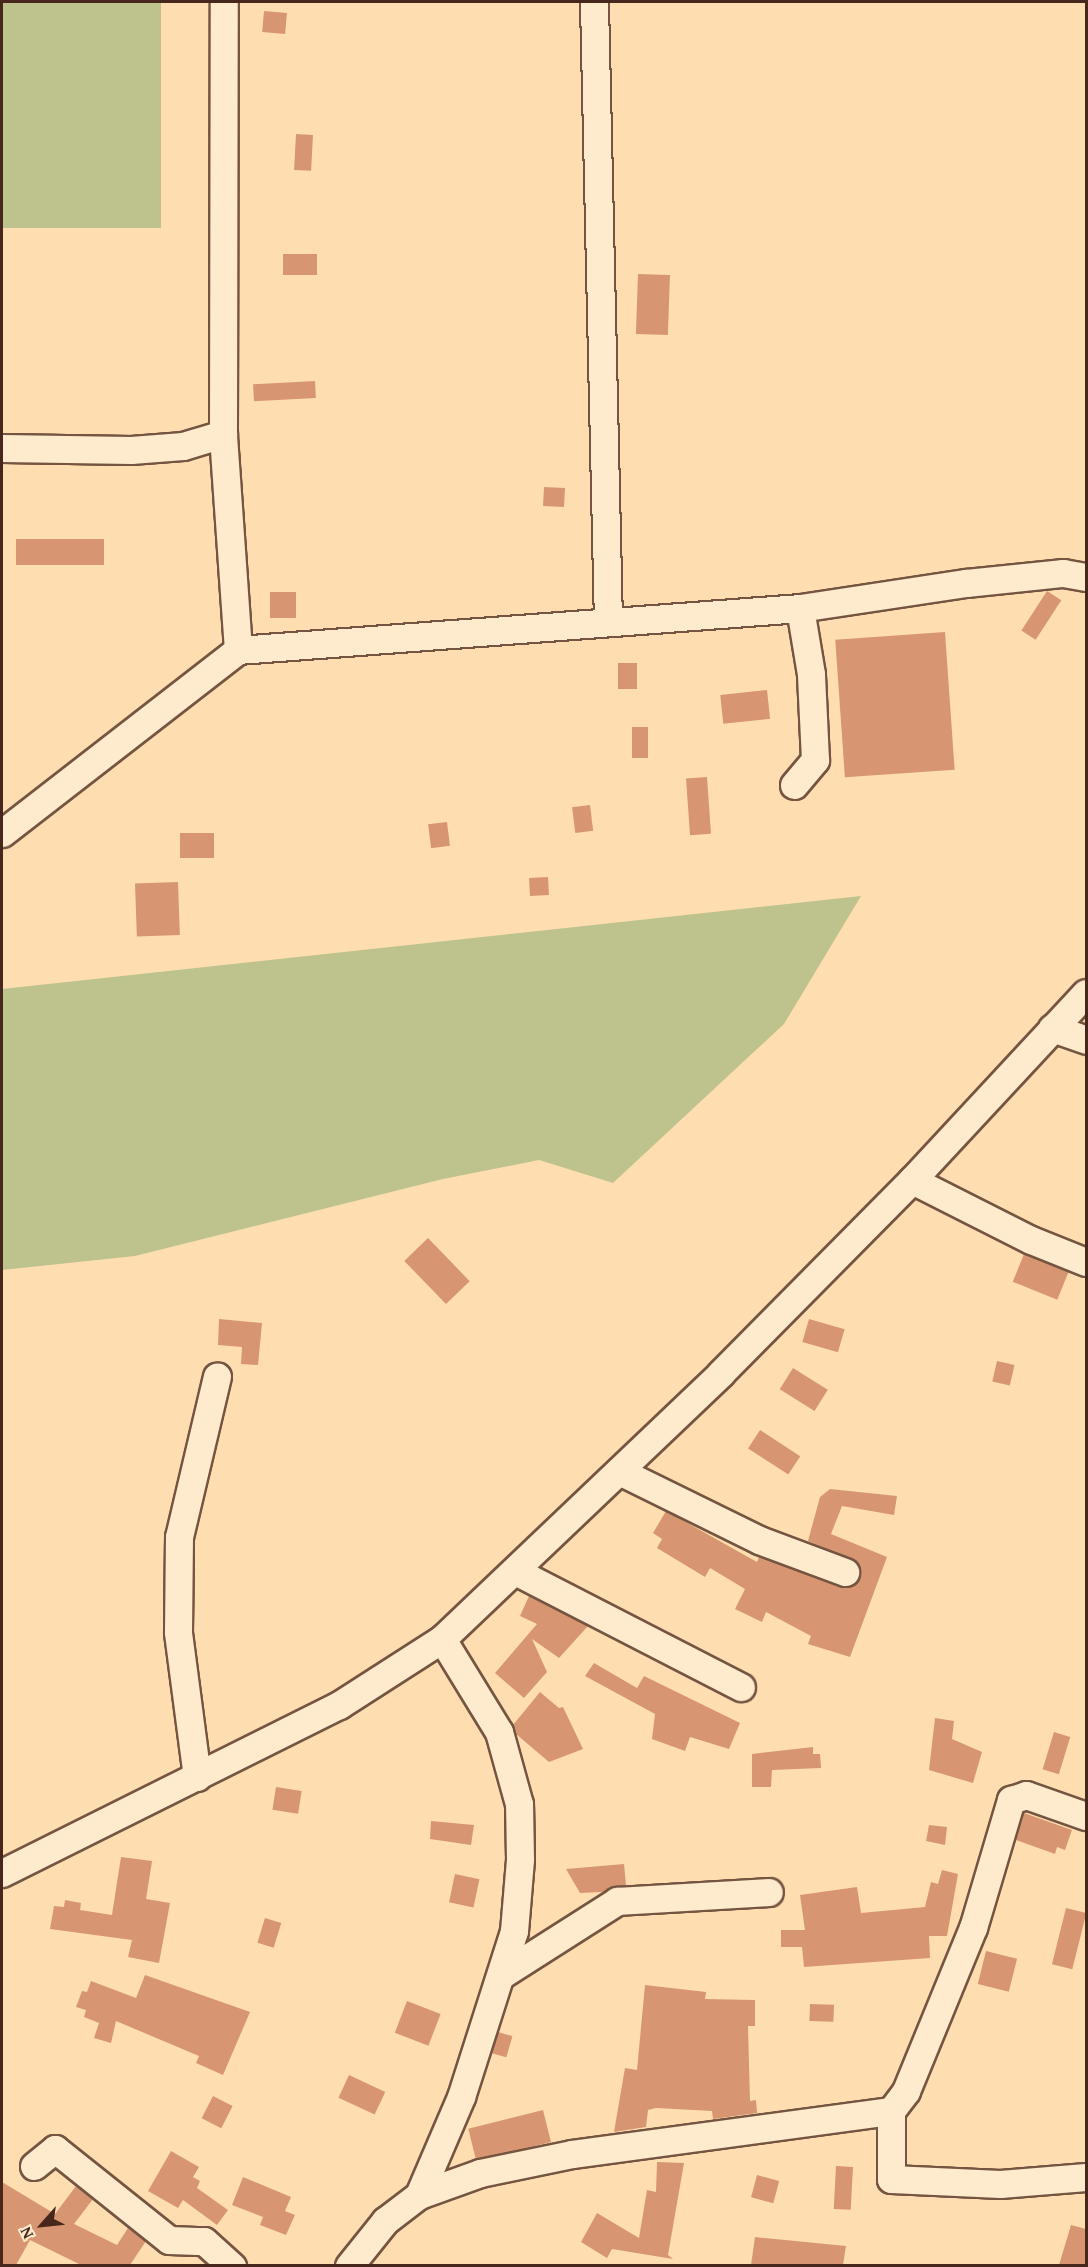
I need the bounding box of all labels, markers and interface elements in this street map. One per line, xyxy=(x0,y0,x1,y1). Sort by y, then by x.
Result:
north arrow xyxy=(12,2195,72,2255)
text: N xyxy=(13,2223,39,2243)

